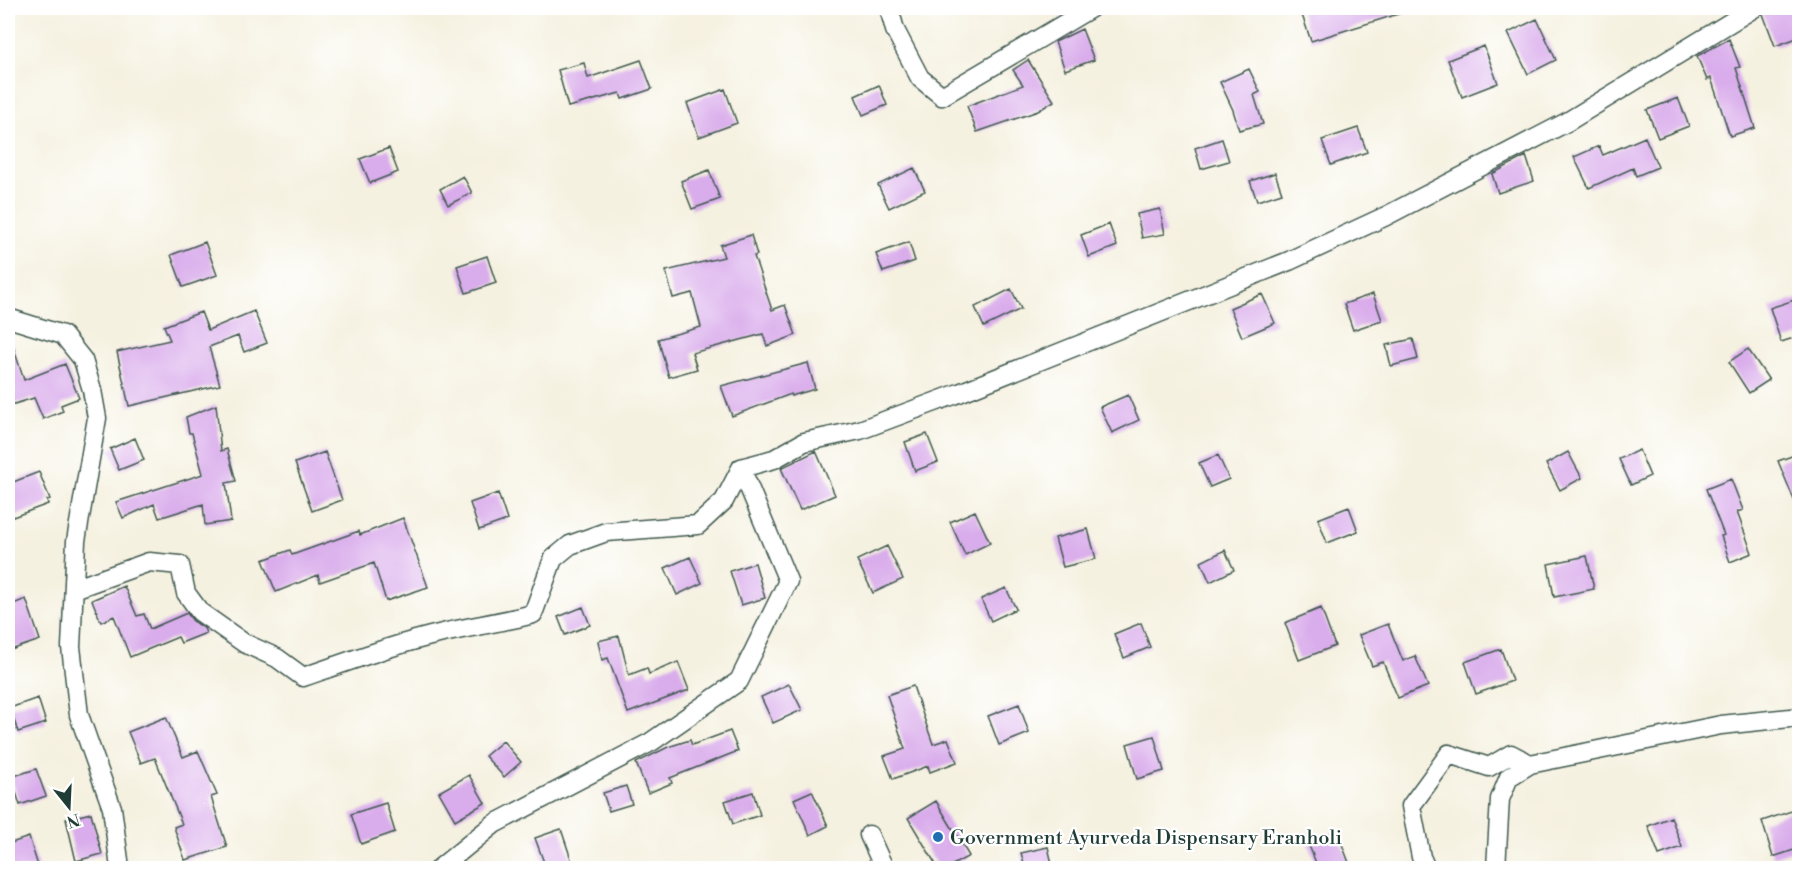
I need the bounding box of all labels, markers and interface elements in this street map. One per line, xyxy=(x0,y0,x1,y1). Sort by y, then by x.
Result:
north arrow xyxy=(39,777,99,837)
text: N xyxy=(64,809,82,832)
place label: Government Ayurveda Dispensary Eranholi xyxy=(950,826,1342,851)
marker: Government Ayurveda Dispensary Eranholi xyxy=(931,830,945,844)

